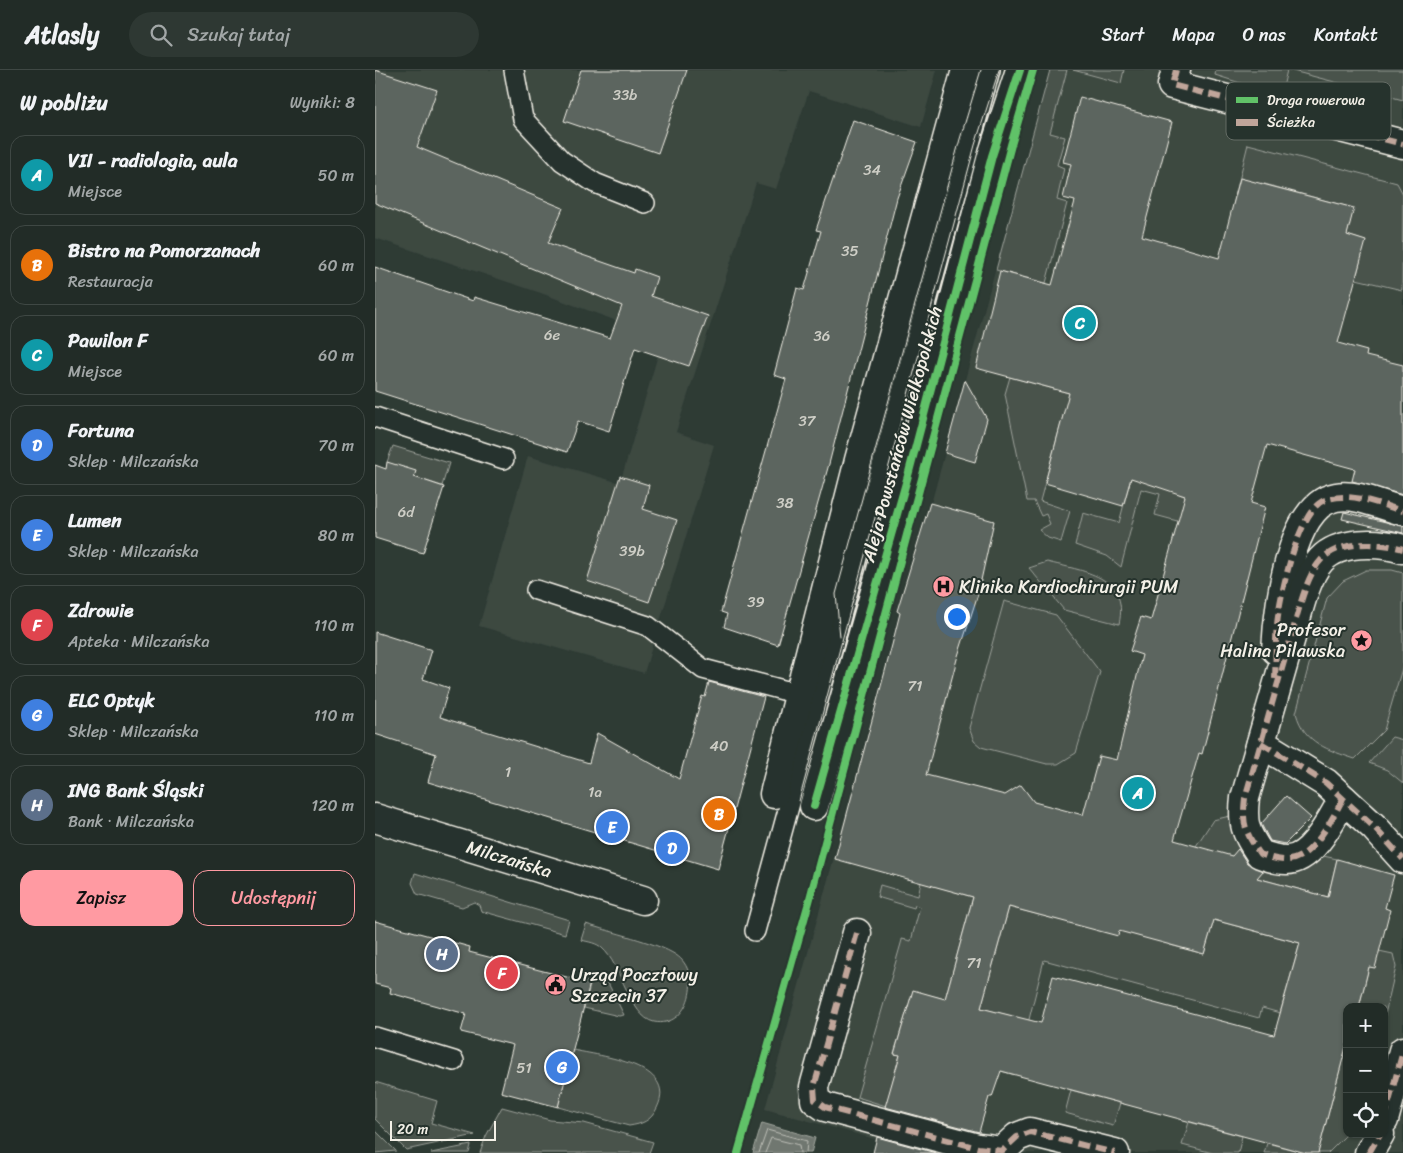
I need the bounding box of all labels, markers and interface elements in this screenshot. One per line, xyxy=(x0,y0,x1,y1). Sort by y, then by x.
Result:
search box xyxy=(129,12,479,57)
text: Atlasly xyxy=(25,14,99,56)
text: Szukaj tutaj xyxy=(187,18,290,51)
text: Start xyxy=(1101,19,1144,51)
text: Mapa xyxy=(1172,19,1215,51)
text: O nas xyxy=(1243,19,1286,51)
text: Kontakt xyxy=(1314,19,1378,51)
icon: search xyxy=(147,21,175,49)
house number: 33b xyxy=(613,82,637,108)
legend xyxy=(1226,82,1391,140)
text: W pobliżu xyxy=(20,84,108,122)
text: Wyniki: 8 xyxy=(290,88,355,117)
text: Droga rowerowa xyxy=(1267,88,1365,113)
text: Ścieżka xyxy=(1267,110,1315,135)
text: VII - radiologia, aula xyxy=(68,144,238,177)
house number: 34 xyxy=(863,157,881,183)
text: A xyxy=(32,161,42,190)
text: 50 m xyxy=(318,161,354,190)
text: Miejsce xyxy=(68,177,122,206)
text: Bistro na Pomorzanach xyxy=(68,234,260,267)
house number: 35 xyxy=(841,238,859,264)
text: B xyxy=(32,251,42,280)
text: 60 m xyxy=(318,251,354,280)
text: Restauracja xyxy=(68,267,153,296)
street label: Aleja Powstańców Wielkopolskich xyxy=(852,302,952,567)
pin: C xyxy=(1064,304,1096,342)
house number: 6e xyxy=(544,322,560,348)
house number: 36 xyxy=(814,323,830,349)
text: Pawilon F xyxy=(68,324,148,357)
text: C xyxy=(32,341,42,370)
text: 60 m xyxy=(318,341,354,370)
text: Miejsce xyxy=(68,357,122,386)
house number: 37 xyxy=(799,408,817,434)
text: Fortuna xyxy=(68,414,134,447)
text: D xyxy=(32,431,42,460)
text: 70 m xyxy=(318,431,354,460)
text: Sklep · Milczańska xyxy=(68,447,199,476)
house number: 38 xyxy=(776,490,794,516)
house number: 6d xyxy=(398,499,415,525)
text: Lumen xyxy=(68,504,122,537)
text: E xyxy=(33,521,41,550)
text: 80 m xyxy=(318,521,354,550)
text: Sklep · Milczańska xyxy=(68,537,199,566)
house number: 39b xyxy=(619,538,645,564)
place label: Klinika Kardiochirurgii PUM xyxy=(959,571,1179,603)
hospital icon: Klinika Kardiochirurgii PUM xyxy=(931,575,955,599)
house number: 39 xyxy=(747,589,765,615)
text: Zdrowie xyxy=(68,594,133,627)
your location xyxy=(944,604,970,630)
text: F xyxy=(33,611,41,640)
text: 110 m xyxy=(314,611,354,640)
place label: Profesor Halina Pilawska xyxy=(1220,614,1347,667)
text: Apteka · Milczańska xyxy=(68,627,209,656)
place icon: Profesor Halina Pilawska xyxy=(1349,628,1373,652)
house number: 71 xyxy=(907,673,923,699)
text: ELC Optyk xyxy=(68,684,155,717)
text: G xyxy=(32,701,42,730)
text: 110 m xyxy=(314,701,354,730)
text: Sklep · Milczańska xyxy=(68,717,199,746)
house number: 40 xyxy=(710,733,728,759)
house number: 1 xyxy=(505,759,511,785)
text: ING Bank Śląski xyxy=(68,774,203,807)
pin: A xyxy=(1122,774,1154,812)
house number: 1a xyxy=(588,779,602,805)
text: H xyxy=(31,791,43,820)
text: 120 m xyxy=(311,791,354,820)
pin: B xyxy=(703,795,735,833)
text: Bank · Milczańska xyxy=(68,807,194,836)
pin: E xyxy=(596,808,628,846)
pin: D xyxy=(656,829,688,867)
street label: Milczańska xyxy=(462,831,556,887)
button: Zapisz xyxy=(20,870,183,926)
button: Udostępnij xyxy=(193,870,355,926)
pin: H xyxy=(426,935,458,973)
house number: 71 xyxy=(966,950,982,976)
pin: F xyxy=(486,954,518,992)
place label: Urząd Pocztowy Szczecin 37 xyxy=(571,959,698,1012)
public building icon: Urząd Pocztowy Szczecin 37 xyxy=(543,973,567,997)
map controls xyxy=(1343,1003,1388,1138)
button: + xyxy=(1343,1003,1388,1048)
pin: G xyxy=(546,1048,578,1086)
button: − xyxy=(1343,1048,1388,1093)
house number: 51 xyxy=(516,1055,532,1081)
button: locate xyxy=(1343,1093,1388,1138)
text: 20 m xyxy=(397,1117,428,1142)
scale bar xyxy=(390,1118,496,1141)

